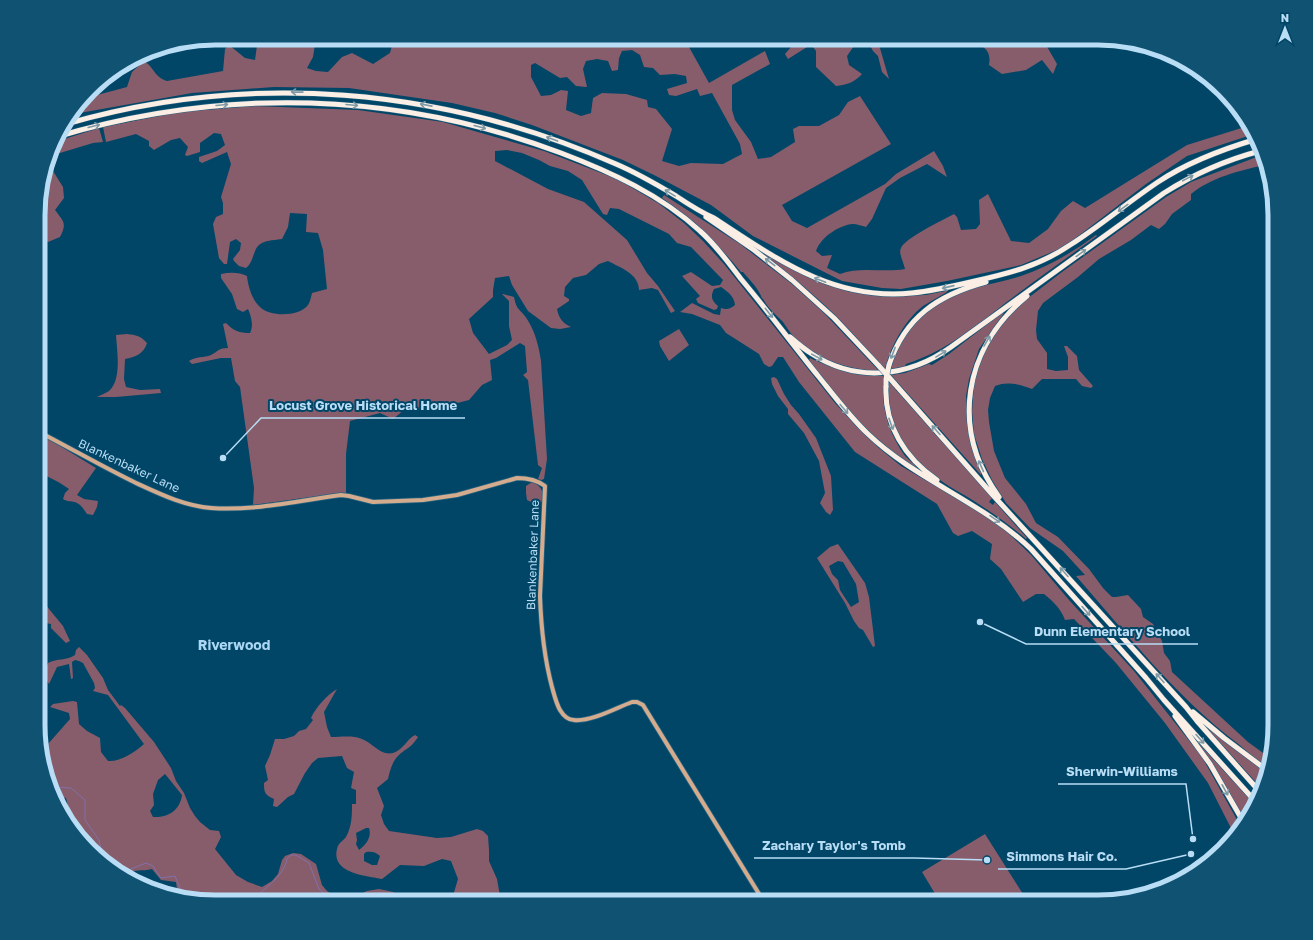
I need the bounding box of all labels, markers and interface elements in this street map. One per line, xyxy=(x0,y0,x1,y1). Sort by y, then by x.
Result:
north arrow xyxy=(1265,8,1305,48)
text: N xyxy=(1281,11,1289,24)
one-way arrow xyxy=(291,88,304,96)
one-way arrow xyxy=(215,101,228,108)
one-way arrow xyxy=(420,101,433,109)
one-way arrow xyxy=(345,102,358,109)
one-way arrow xyxy=(87,122,100,129)
one-way arrow xyxy=(473,124,486,131)
one-way arrow xyxy=(546,134,558,142)
one-way arrow xyxy=(1182,174,1194,182)
one-way arrow xyxy=(664,188,676,196)
one-way arrow xyxy=(1117,204,1128,212)
one-way arrow xyxy=(1076,248,1087,257)
one-way arrow xyxy=(764,258,775,266)
one-way arrow xyxy=(814,276,826,284)
one-way arrow xyxy=(941,284,954,292)
one-way arrow xyxy=(764,307,773,318)
one-way arrow xyxy=(984,335,992,347)
one-way arrow xyxy=(889,347,897,359)
one-way arrow xyxy=(935,350,947,358)
one-way arrow xyxy=(811,354,823,362)
callout: Locust Grove Historical Home xyxy=(261,393,465,418)
text: Locust Grove Historical Home xyxy=(269,397,457,413)
one-way arrow xyxy=(840,403,849,414)
one-way arrow xyxy=(888,418,896,430)
one-way arrow xyxy=(931,425,940,435)
street label: Blankenbaker Lane xyxy=(76,435,182,496)
one-way arrow xyxy=(977,460,985,472)
street label: Blankenbaker Lane xyxy=(523,500,542,610)
one-way arrow xyxy=(989,515,1000,523)
one-way arrow xyxy=(1059,567,1068,577)
one-way arrow xyxy=(1082,605,1091,616)
callout: Dunn Elementary School xyxy=(1026,619,1198,644)
text: Dunn Elementary School xyxy=(1034,623,1191,639)
district label: Riverwood xyxy=(198,636,270,653)
one-way arrow xyxy=(1156,673,1165,683)
one-way arrow xyxy=(1196,734,1205,744)
callout: Sherwin-Williams xyxy=(1058,759,1186,784)
text: Sherwin-Williams xyxy=(1066,763,1178,779)
one-way arrow xyxy=(1222,784,1230,796)
callout: Zachary Taylor's Tomb xyxy=(754,833,914,858)
text: Zachary Taylor's Tomb xyxy=(762,837,906,853)
callout: Simmons Hair Co. xyxy=(998,844,1126,869)
text: Simmons Hair Co. xyxy=(1006,848,1118,864)

